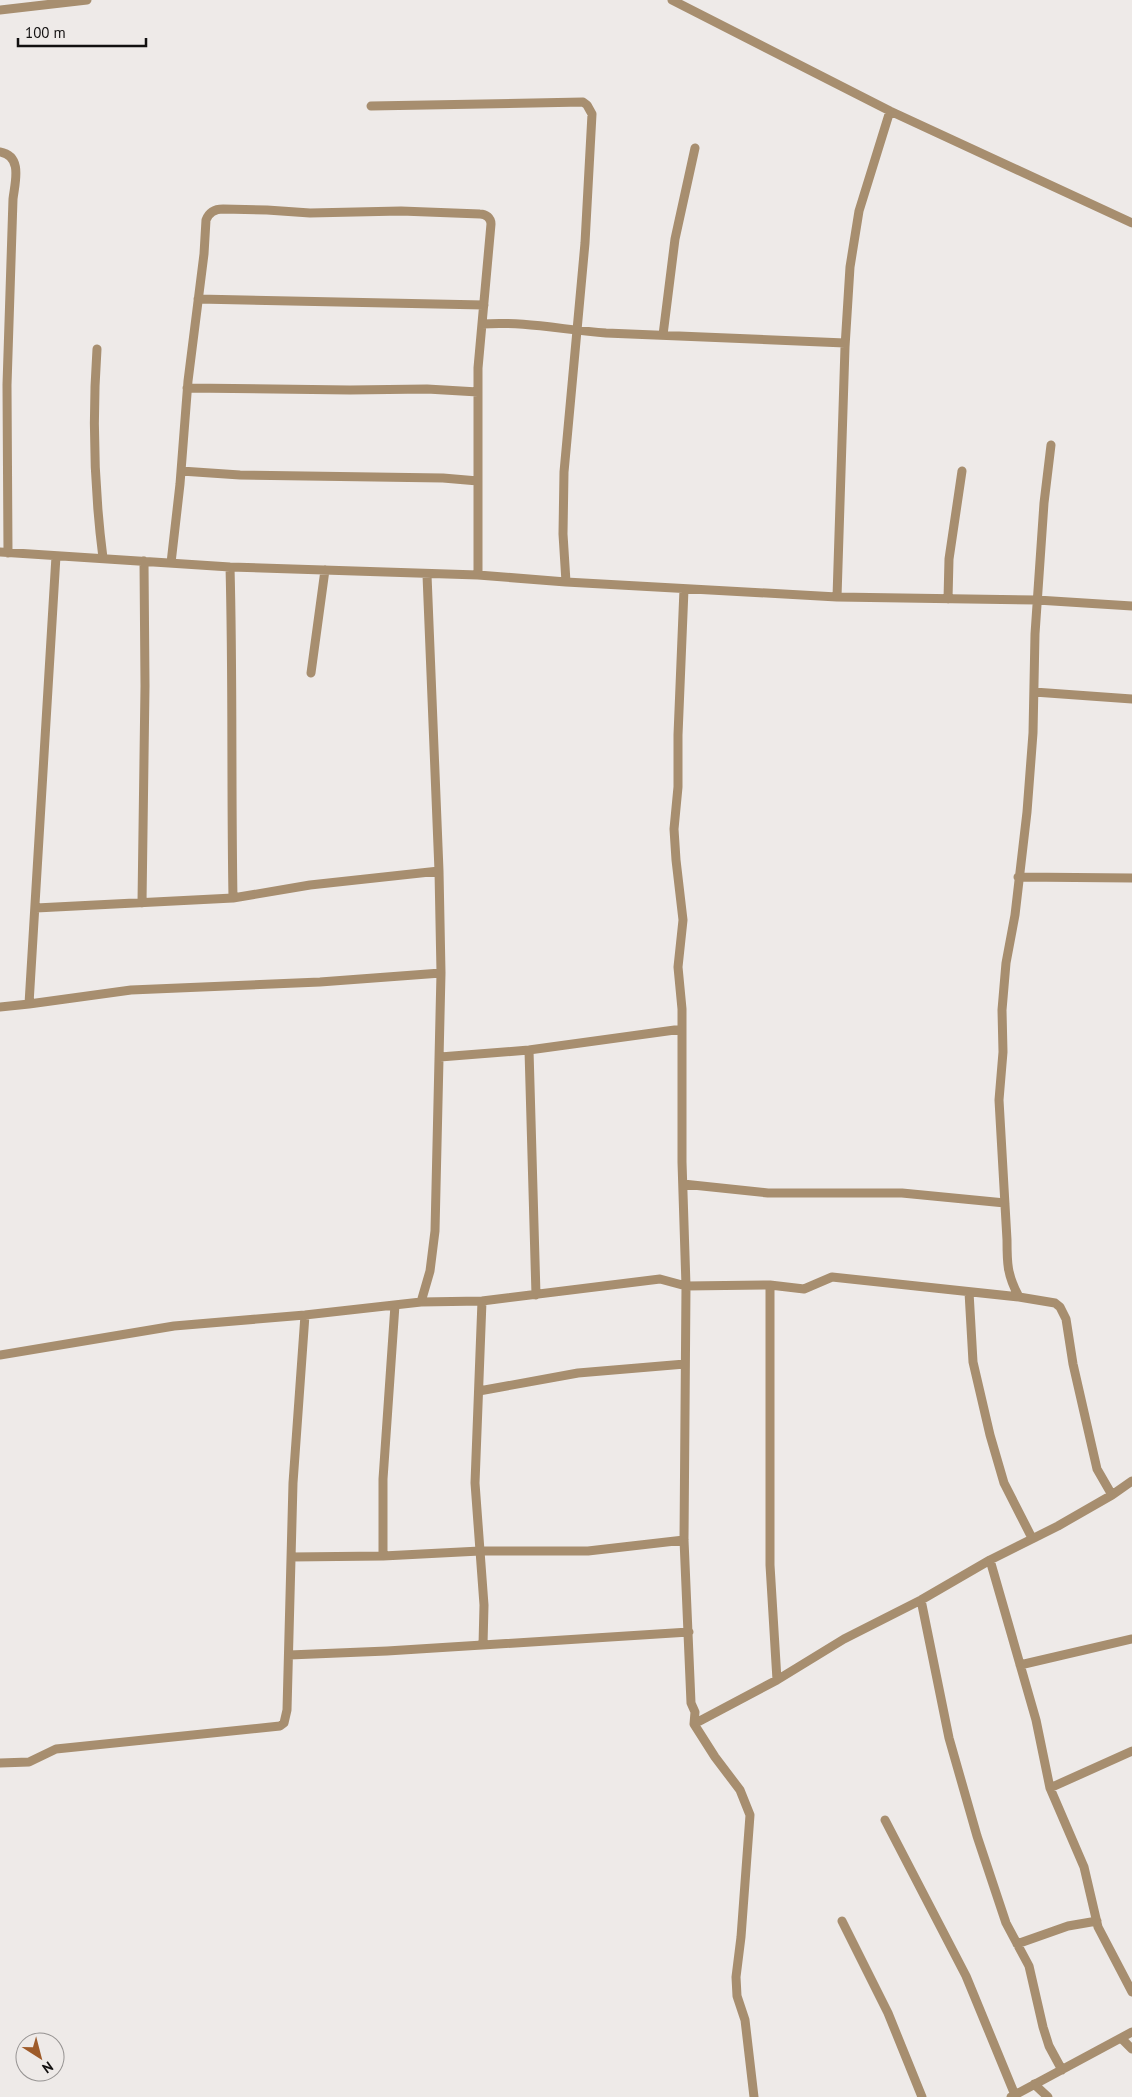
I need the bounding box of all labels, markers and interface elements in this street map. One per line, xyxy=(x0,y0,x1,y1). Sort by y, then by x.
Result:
scale bar xyxy=(18,15,145,47)
text: 100 m xyxy=(25,23,66,42)
north arrow xyxy=(15,2032,65,2082)
text: N xyxy=(39,2058,57,2078)

